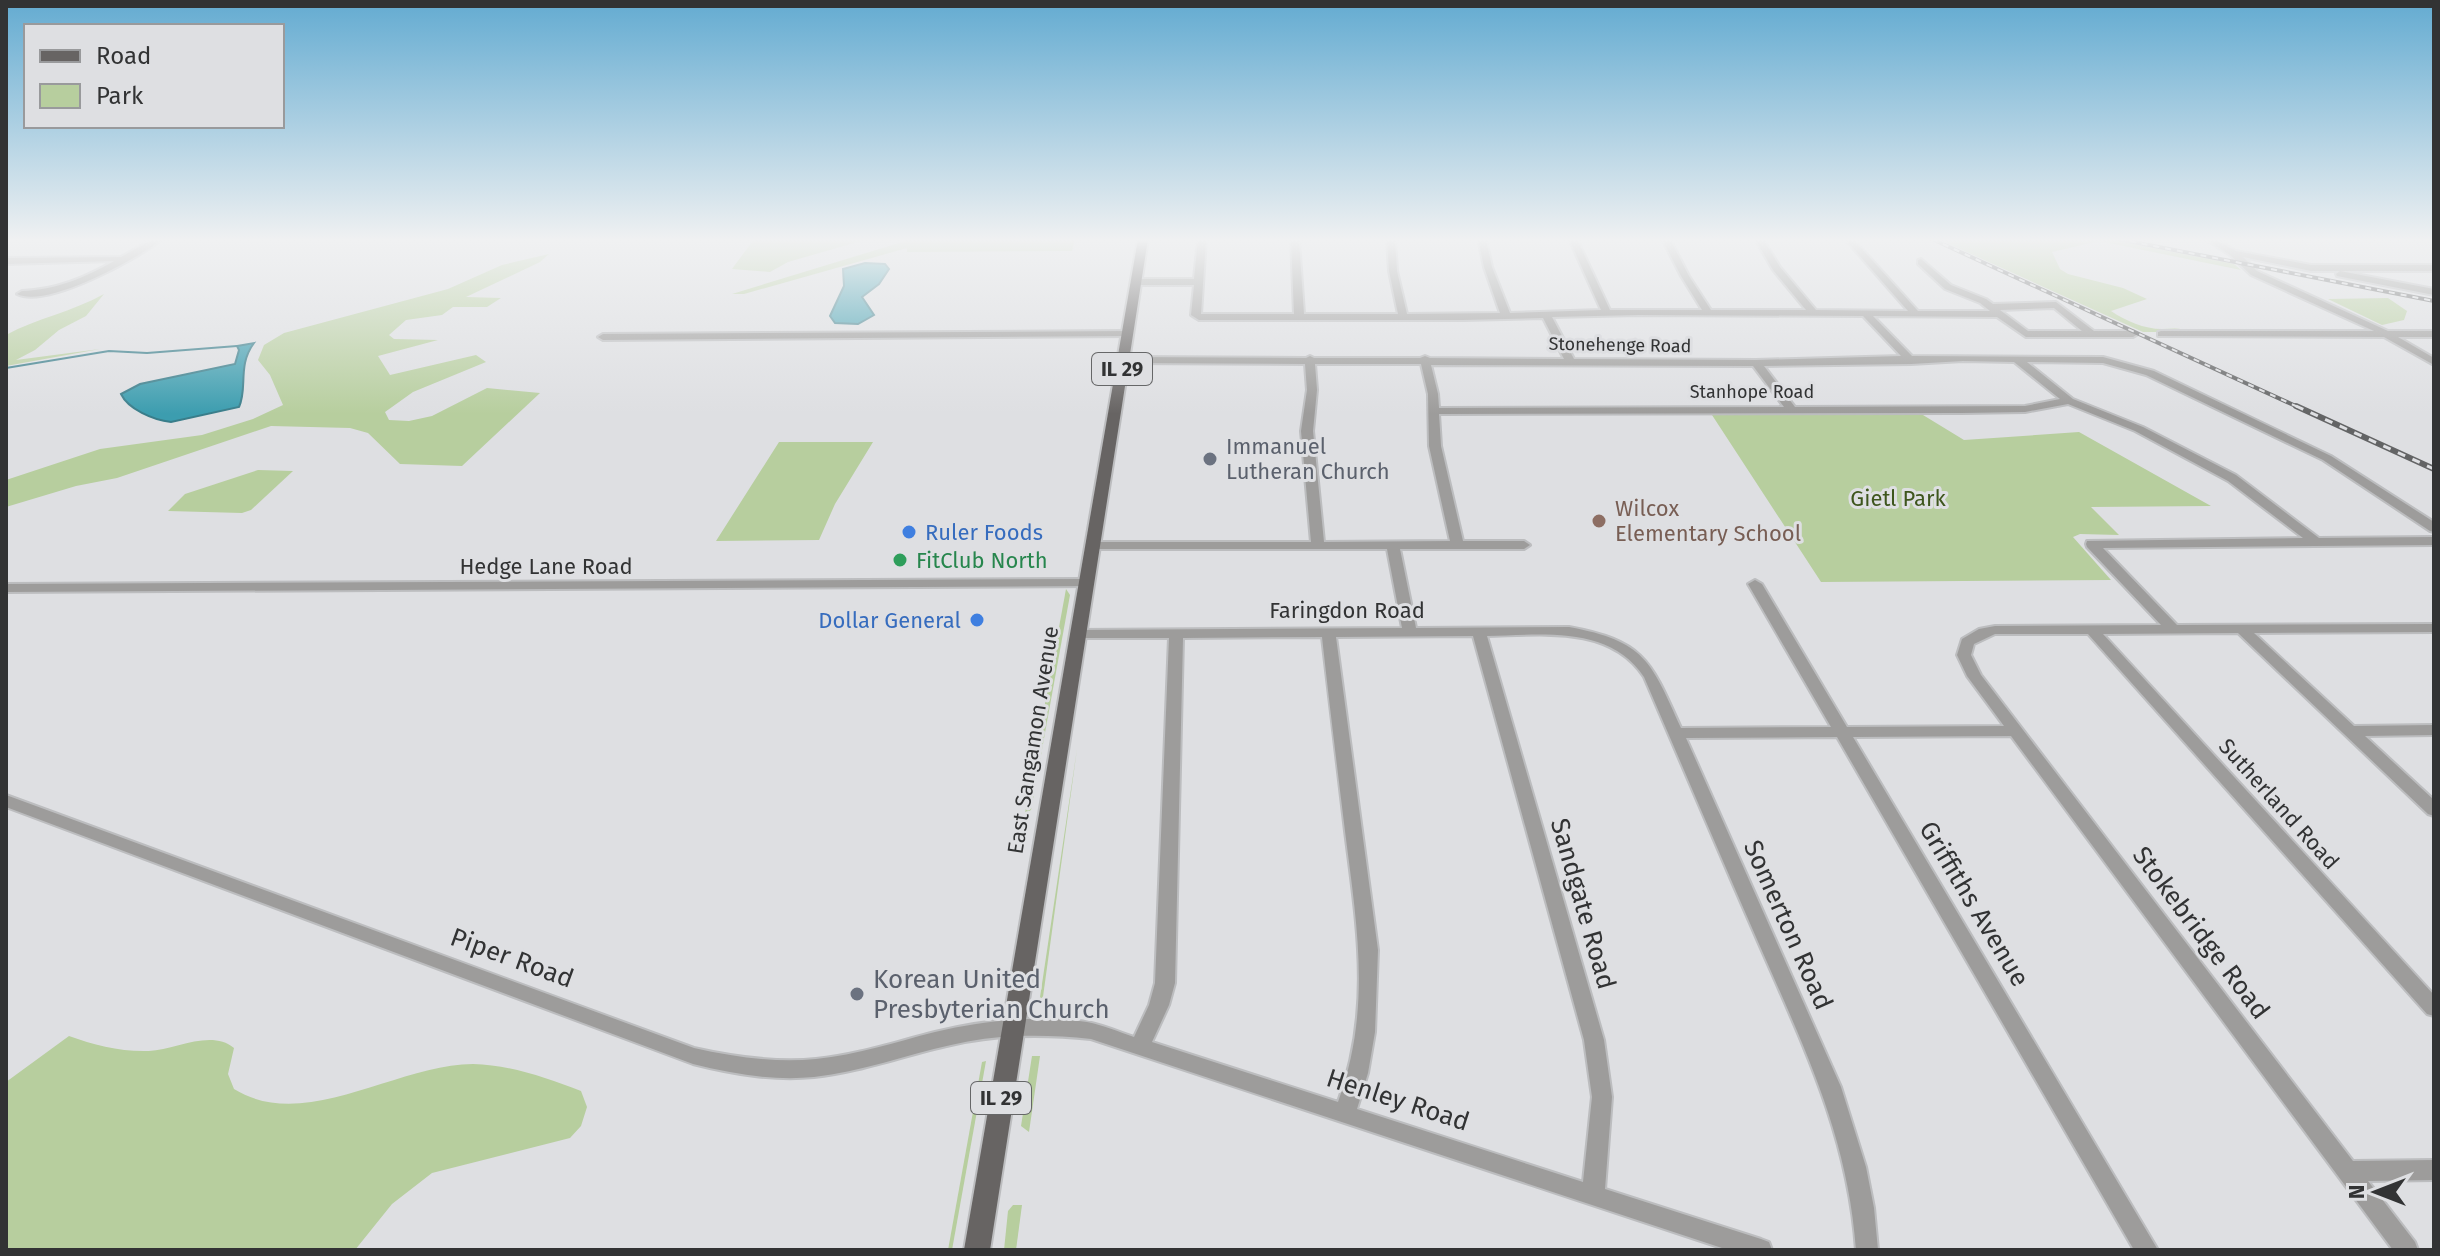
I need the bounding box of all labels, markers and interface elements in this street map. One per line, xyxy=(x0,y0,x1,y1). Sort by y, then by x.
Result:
legend xyxy=(24,24,284,128)
text: Road xyxy=(96,42,151,70)
text: Park xyxy=(96,82,144,110)
street label: Stonehenge Road xyxy=(1548,333,1692,357)
road number: IL 29 xyxy=(1092,353,1152,385)
street label: Stanhope Road xyxy=(1690,381,1814,403)
place label: Immanuel Lutheran Church xyxy=(1226,433,1390,485)
marker: Immanuel Lutheran Church xyxy=(1201,450,1219,468)
park label: Gietl Park xyxy=(1850,485,1946,512)
place label: Wilcox Elementary School xyxy=(1615,495,1801,547)
marker: Wilcox Elementary School xyxy=(1590,512,1608,530)
place label: Ruler Foods xyxy=(925,519,1043,546)
marker: Ruler Foods xyxy=(900,523,918,541)
place label: FitClub North xyxy=(916,547,1048,574)
marker: FitClub North xyxy=(891,551,909,569)
street label: Hedge Lane Road xyxy=(459,553,633,580)
street label: Faringdon Road xyxy=(1269,597,1425,624)
place label: Dollar General xyxy=(818,607,961,634)
marker: Dollar General xyxy=(968,611,986,629)
street label: East Sangamon Avenue xyxy=(1002,624,1064,856)
street label: Sutherland Road xyxy=(2213,733,2345,875)
street label: Sandgate Road xyxy=(1544,815,1622,993)
street label: Griffiths Avenue xyxy=(1912,816,2036,992)
street label: Somerton Road xyxy=(1737,836,1839,1014)
street label: Stokebridge Road xyxy=(2126,841,2276,1025)
street label: Piper Road xyxy=(446,921,578,995)
place label: Korean United Presbyterian Church xyxy=(873,964,1110,1025)
marker: Korean United Presbyterian Church xyxy=(848,985,866,1003)
street label: Henley Road xyxy=(1323,1062,1473,1138)
road number: IL 29 xyxy=(971,1082,1031,1114)
north arrow xyxy=(2336,1152,2416,1232)
text: N xyxy=(2343,1185,2370,1199)

